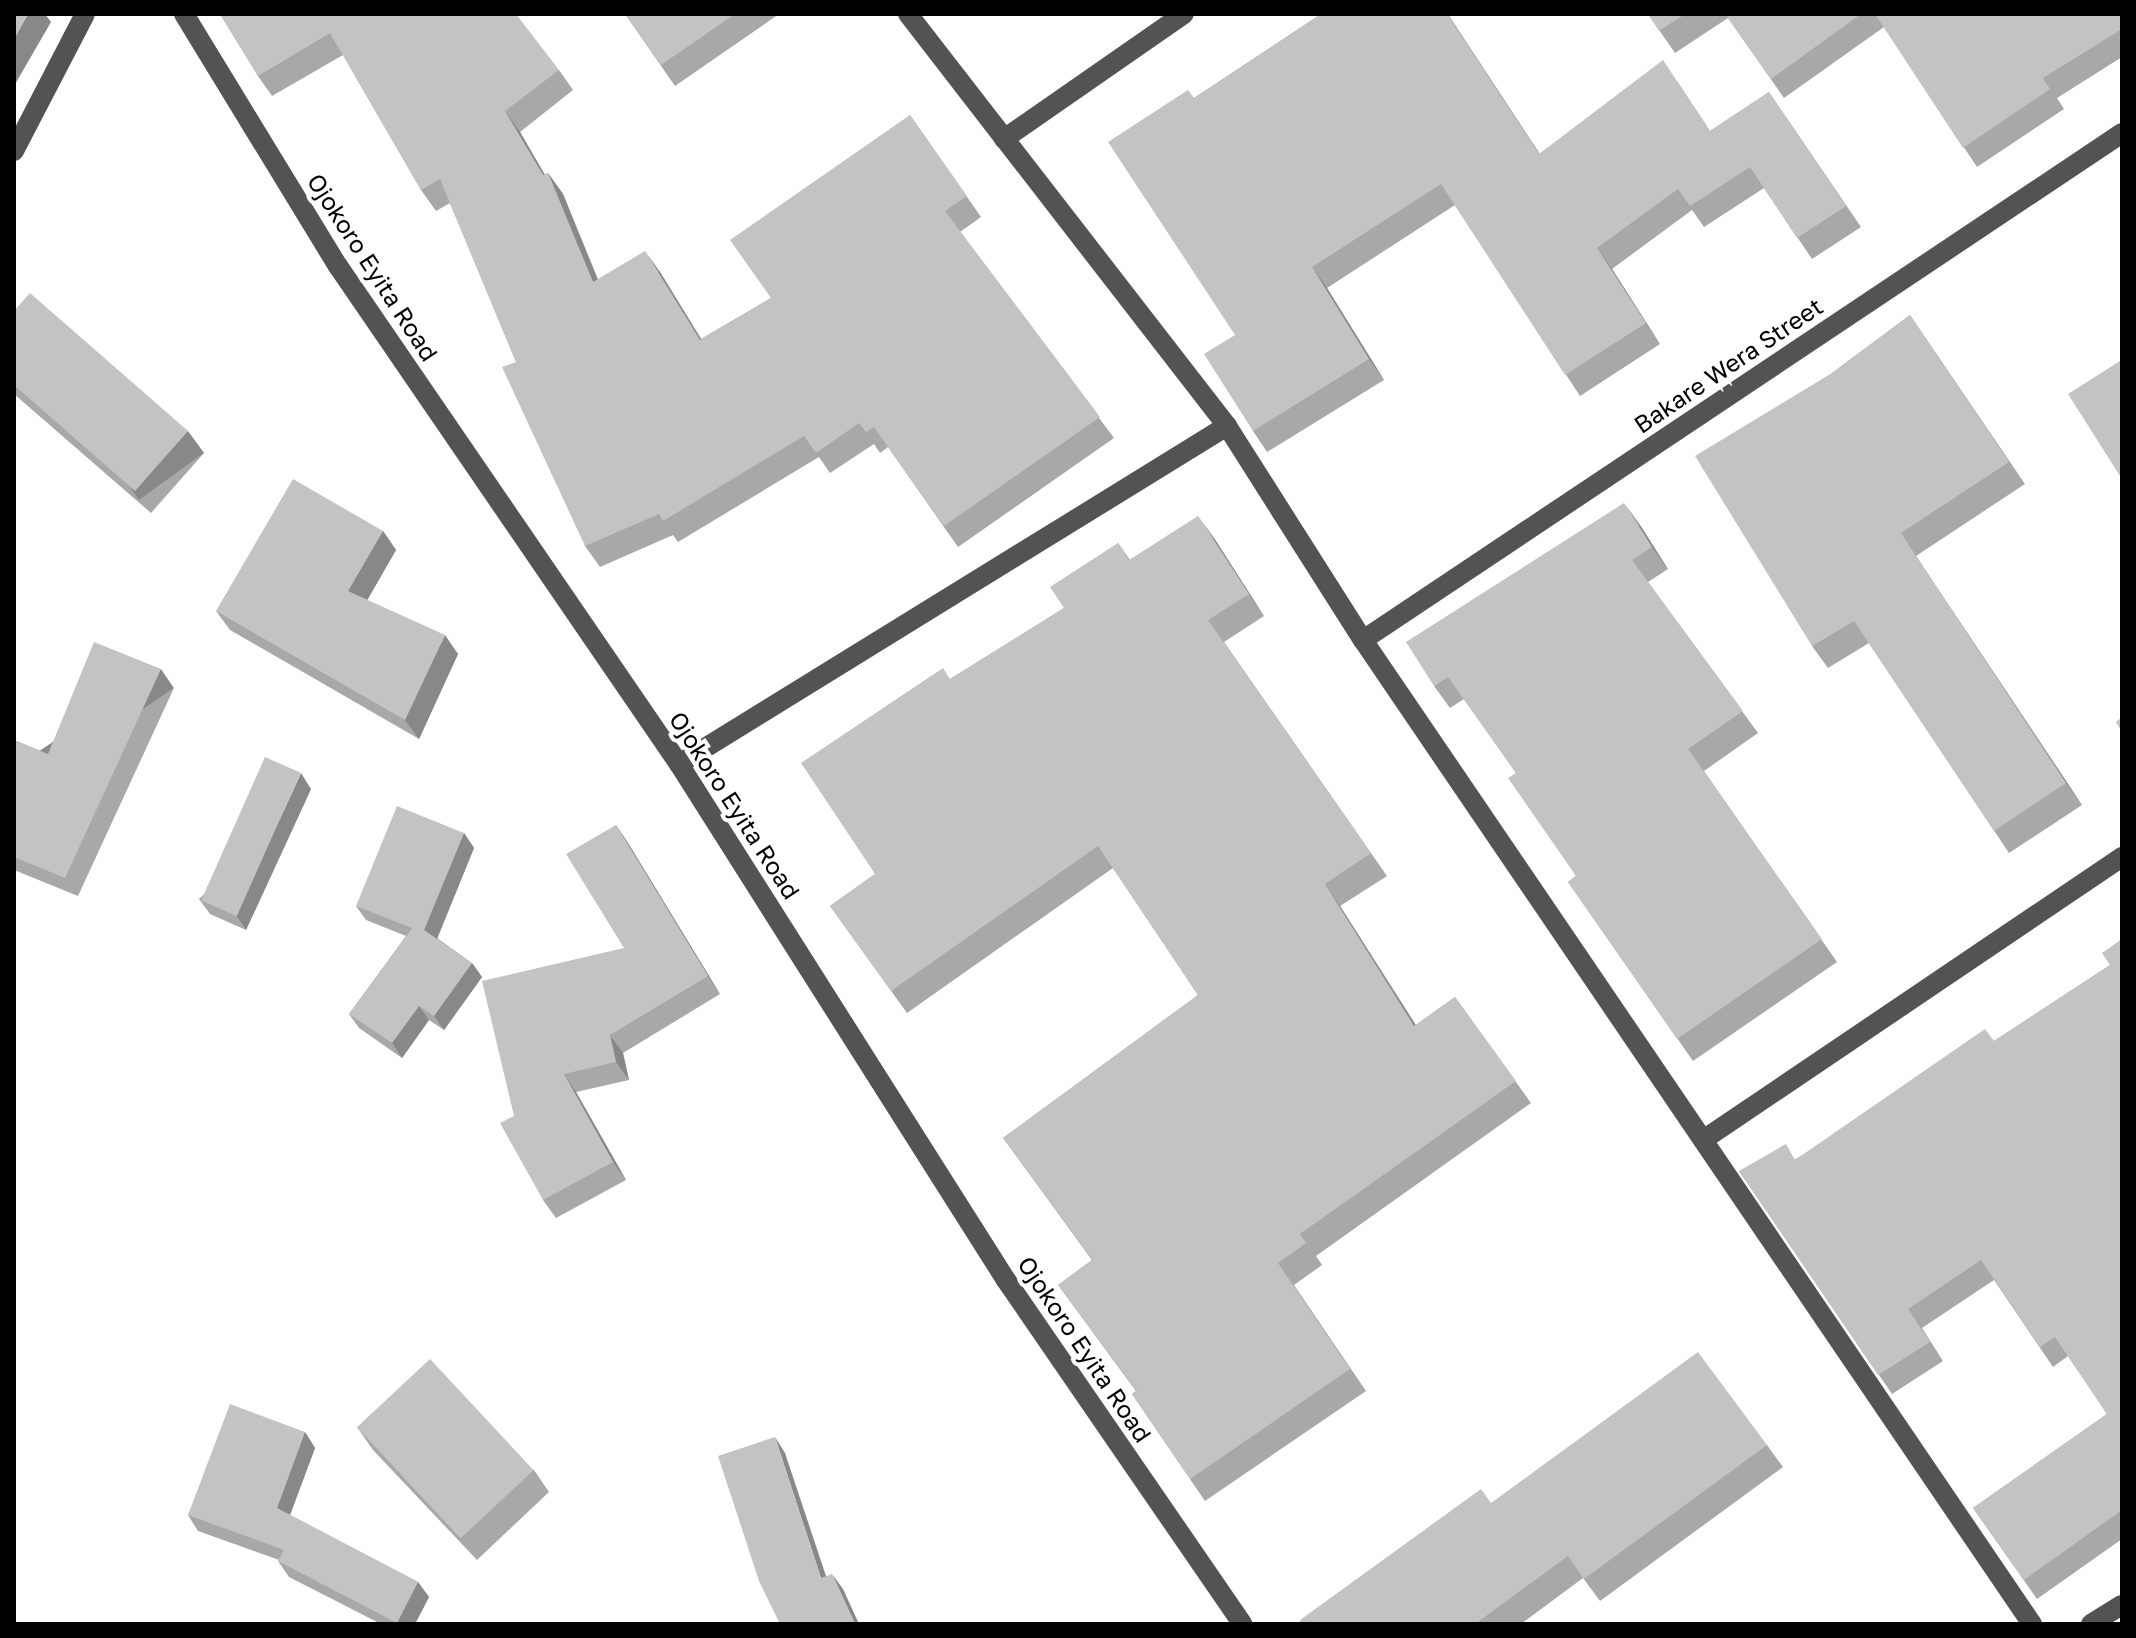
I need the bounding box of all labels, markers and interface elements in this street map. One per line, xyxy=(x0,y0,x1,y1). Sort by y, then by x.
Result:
street label: Ojokoro Eyita Road xyxy=(302,168,444,366)
street label: Bakare Wera Street xyxy=(1628,291,1828,439)
street label: Ojokoro Eyita Road xyxy=(664,706,806,904)
street label: Ojokoro Eyita Road xyxy=(1012,1251,1158,1447)

